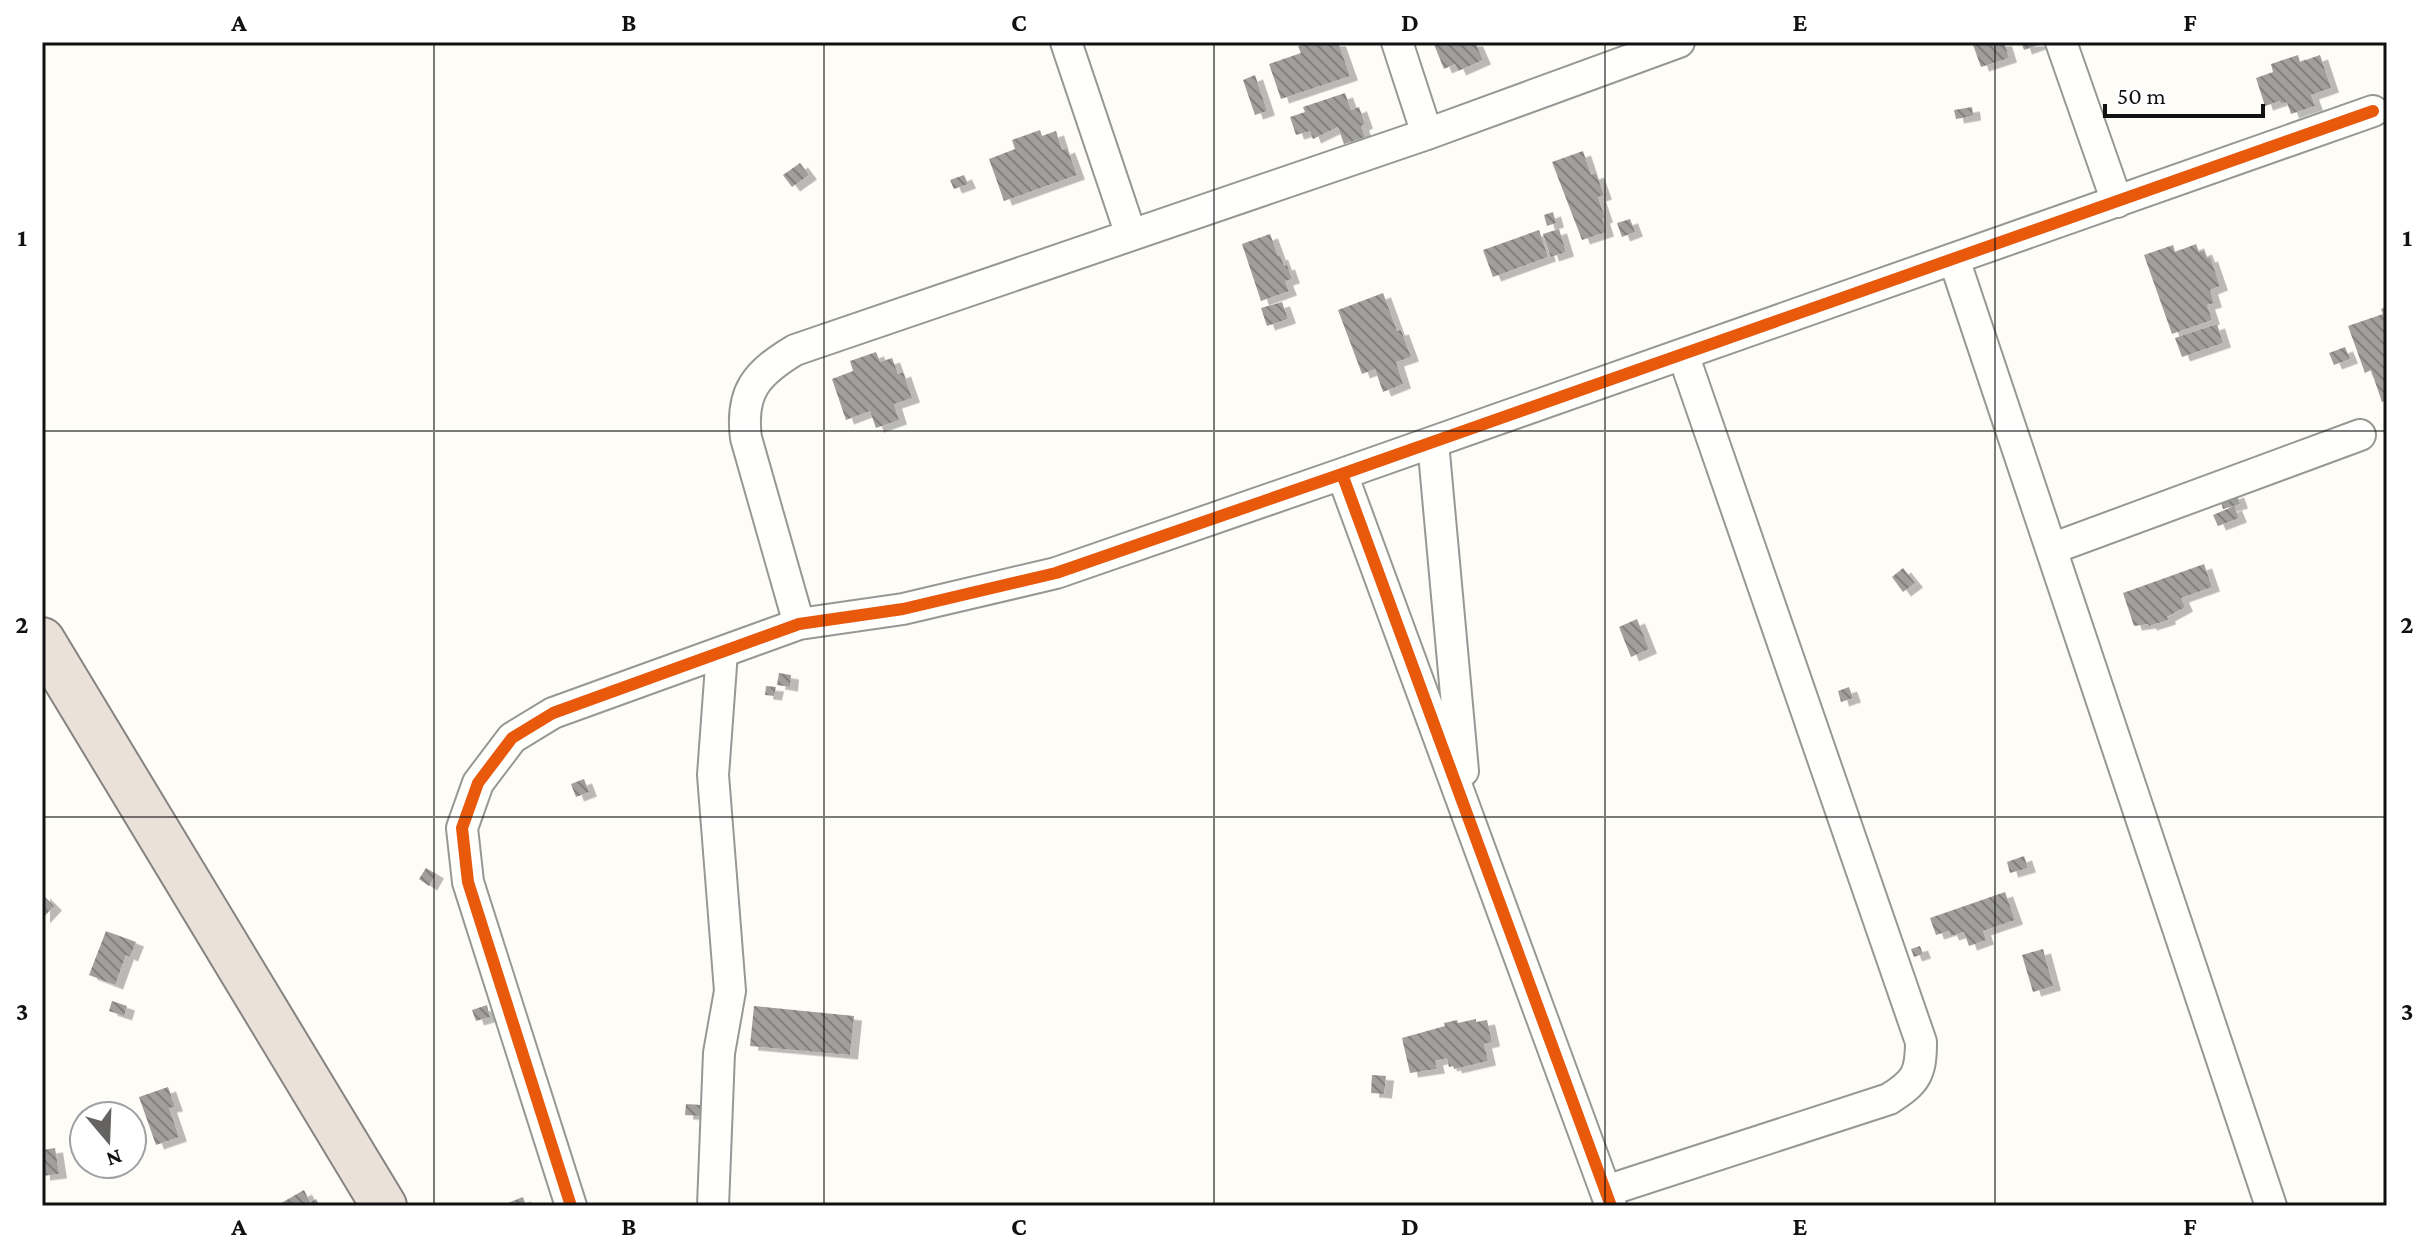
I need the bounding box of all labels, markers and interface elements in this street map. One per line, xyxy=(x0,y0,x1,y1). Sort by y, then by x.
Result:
text: A xyxy=(230,8,247,37)
text: B xyxy=(621,8,637,37)
text: C xyxy=(1011,8,1027,37)
text: D xyxy=(1401,8,1419,37)
text: E xyxy=(1793,8,1808,37)
text: F xyxy=(2183,8,2197,37)
scale bar xyxy=(2105,68,2263,118)
text: 50 m xyxy=(2117,82,2166,109)
text: 1 xyxy=(17,223,27,252)
text: 1 xyxy=(2402,223,2412,252)
text: 2 xyxy=(15,610,29,639)
text: 2 xyxy=(2400,610,2414,639)
text: 3 xyxy=(16,997,28,1026)
text: 3 xyxy=(2401,997,2413,1026)
north arrow xyxy=(68,1100,148,1180)
text: N xyxy=(103,1144,126,1173)
text: A xyxy=(230,1212,247,1241)
text: B xyxy=(621,1212,637,1241)
text: C xyxy=(1011,1212,1027,1241)
text: D xyxy=(1401,1212,1419,1241)
text: E xyxy=(1793,1212,1808,1241)
text: F xyxy=(2183,1212,2197,1241)

